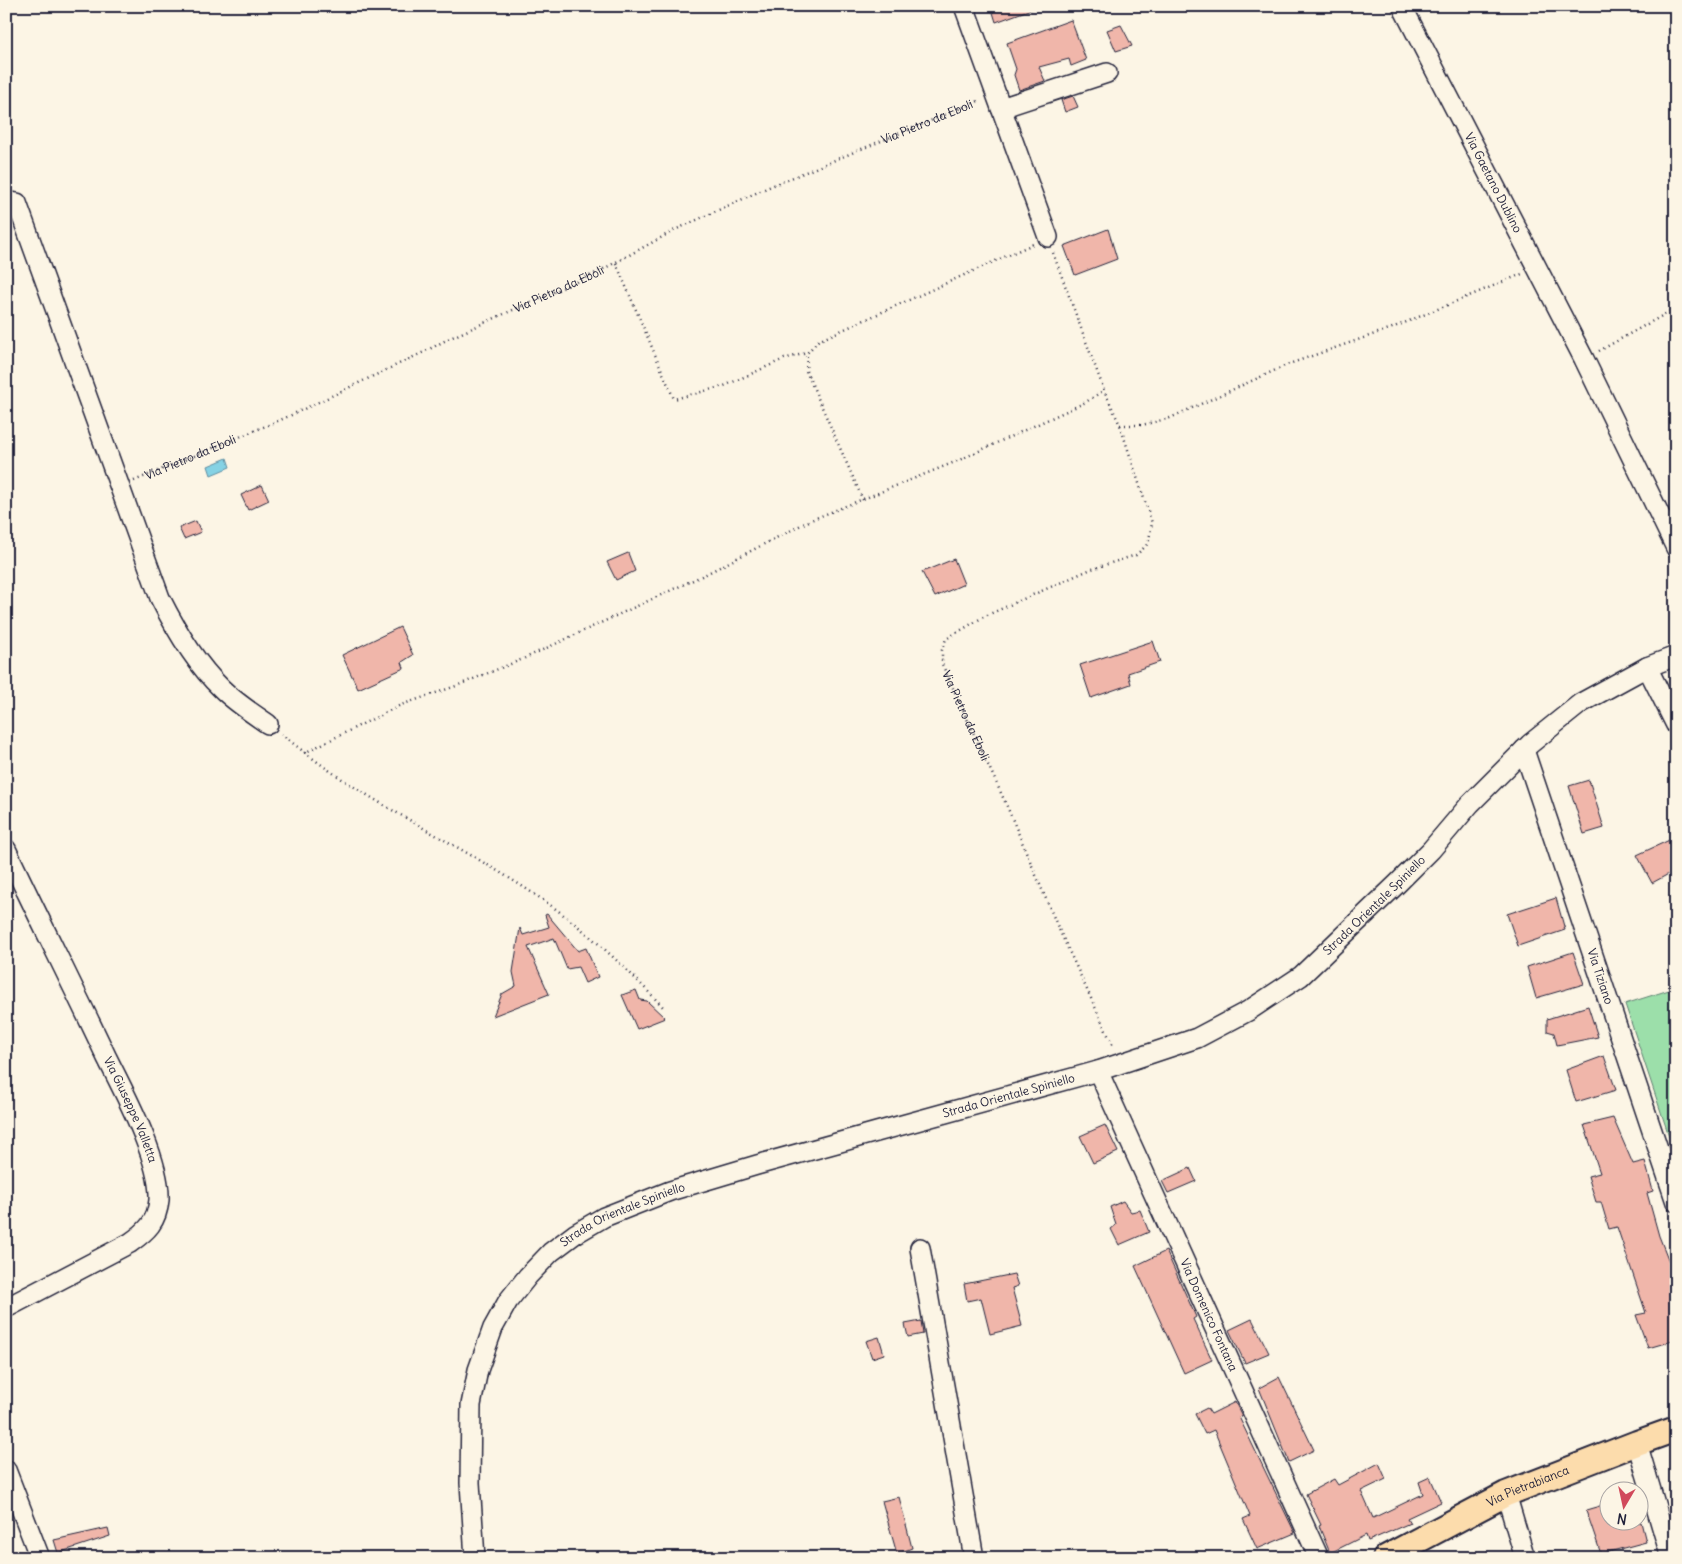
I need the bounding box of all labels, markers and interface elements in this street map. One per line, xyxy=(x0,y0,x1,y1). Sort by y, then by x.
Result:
street label: Via Pietro da Eboli xyxy=(879,96,975,147)
street label: Via Gaetano Dublino xyxy=(1462,130,1526,235)
street label: Via Pietro da Eboli xyxy=(511,262,606,316)
street label: Via Pietro da Eboli xyxy=(142,431,238,483)
street label: Via Pietro da Eboli xyxy=(939,668,993,763)
street label: Strada Orientale Spiniello xyxy=(1320,852,1428,958)
street label: Via Tiziano xyxy=(1584,947,1617,1006)
street label: Via Giuseppe Valletta xyxy=(101,1054,161,1164)
street label: Strada Orientale Spiniello xyxy=(941,1070,1077,1121)
street label: Strada Orientale Spiniello xyxy=(557,1179,687,1250)
street label: Via Domenico Fontana xyxy=(1177,1256,1241,1374)
street label: Via Pietrabianca xyxy=(1484,1462,1571,1510)
north arrow xyxy=(1600,1482,1650,1532)
text: N xyxy=(1616,1509,1628,1528)

